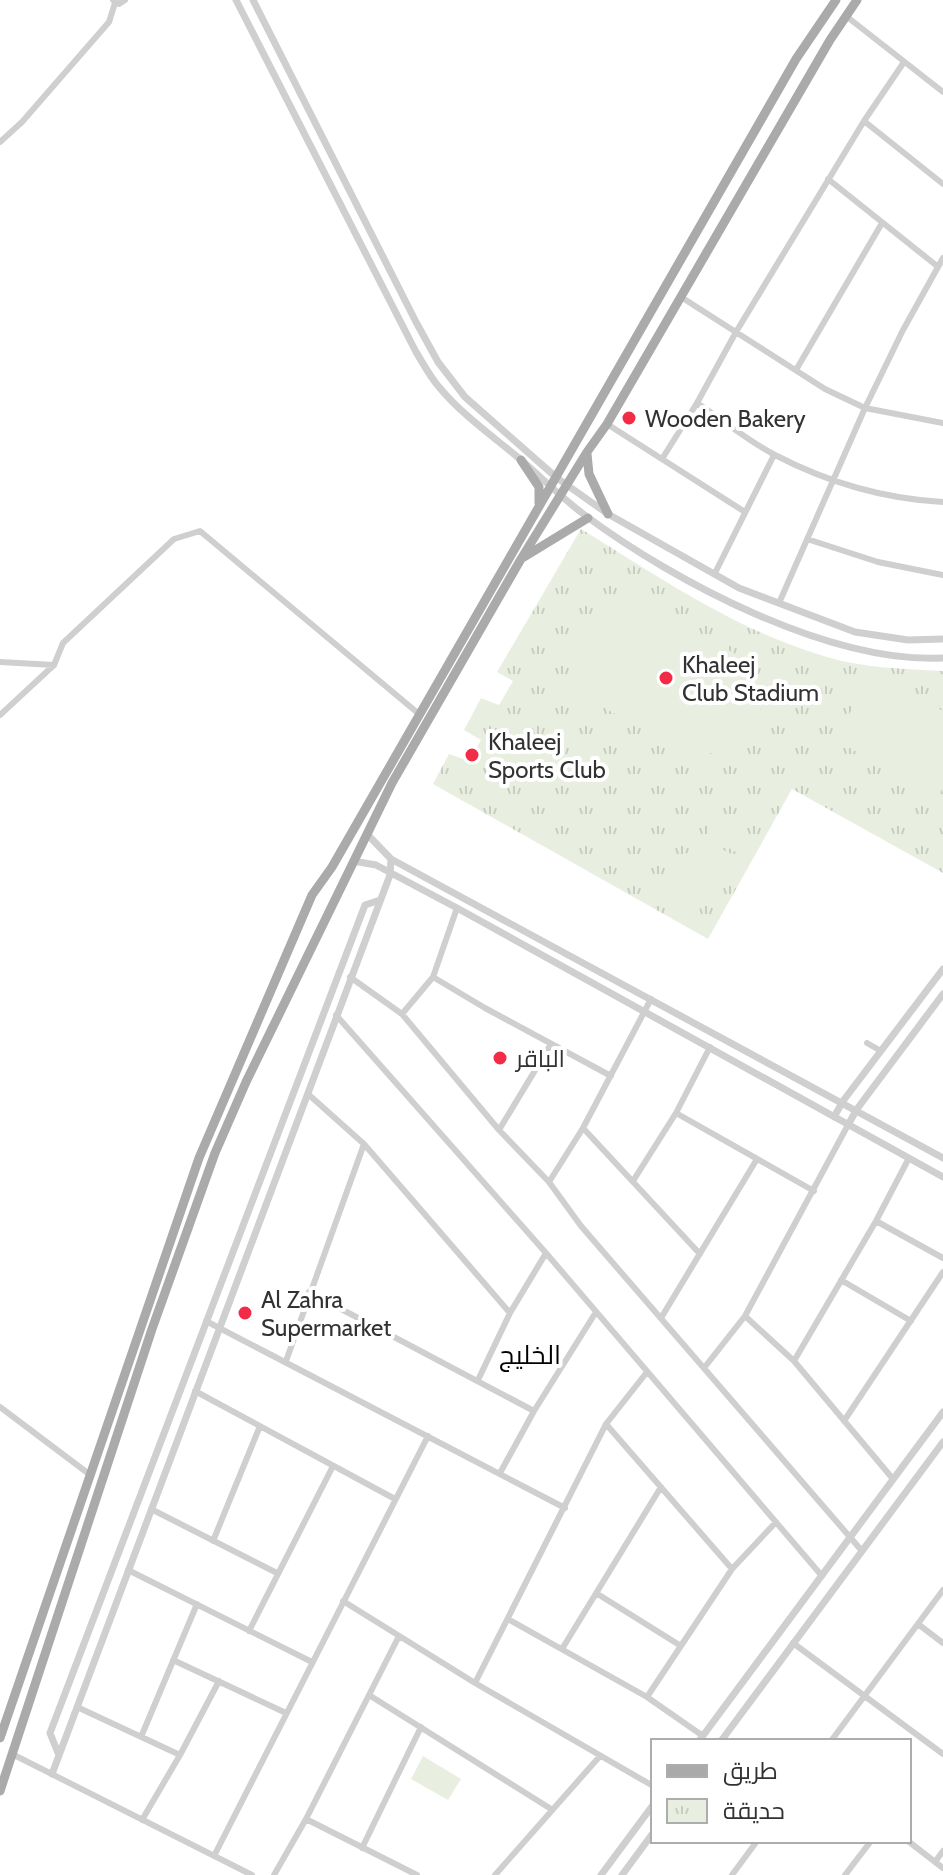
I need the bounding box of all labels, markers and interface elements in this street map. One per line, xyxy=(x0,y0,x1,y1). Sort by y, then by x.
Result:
place label: Wooden Bakery xyxy=(645,404,806,433)
marker: Wooden Bakery xyxy=(620,409,638,427)
place label: Khaleej Club Stadium xyxy=(682,650,819,707)
marker: Khaleej Club Stadium xyxy=(657,669,675,687)
place label: Khaleej Sports Club xyxy=(488,727,606,784)
marker: Khaleej Sports Club xyxy=(463,746,481,764)
place label: الباقر xyxy=(514,1044,565,1073)
marker: الباقر xyxy=(491,1049,509,1067)
place label: Al Zahra Supermarket xyxy=(261,1285,391,1342)
marker: Al Zahra Supermarket xyxy=(236,1304,254,1322)
district label: الخليج xyxy=(499,1339,561,1372)
legend xyxy=(651,1739,911,1843)
text: طريق xyxy=(723,1756,778,1786)
text: حديقة xyxy=(723,1796,785,1825)

